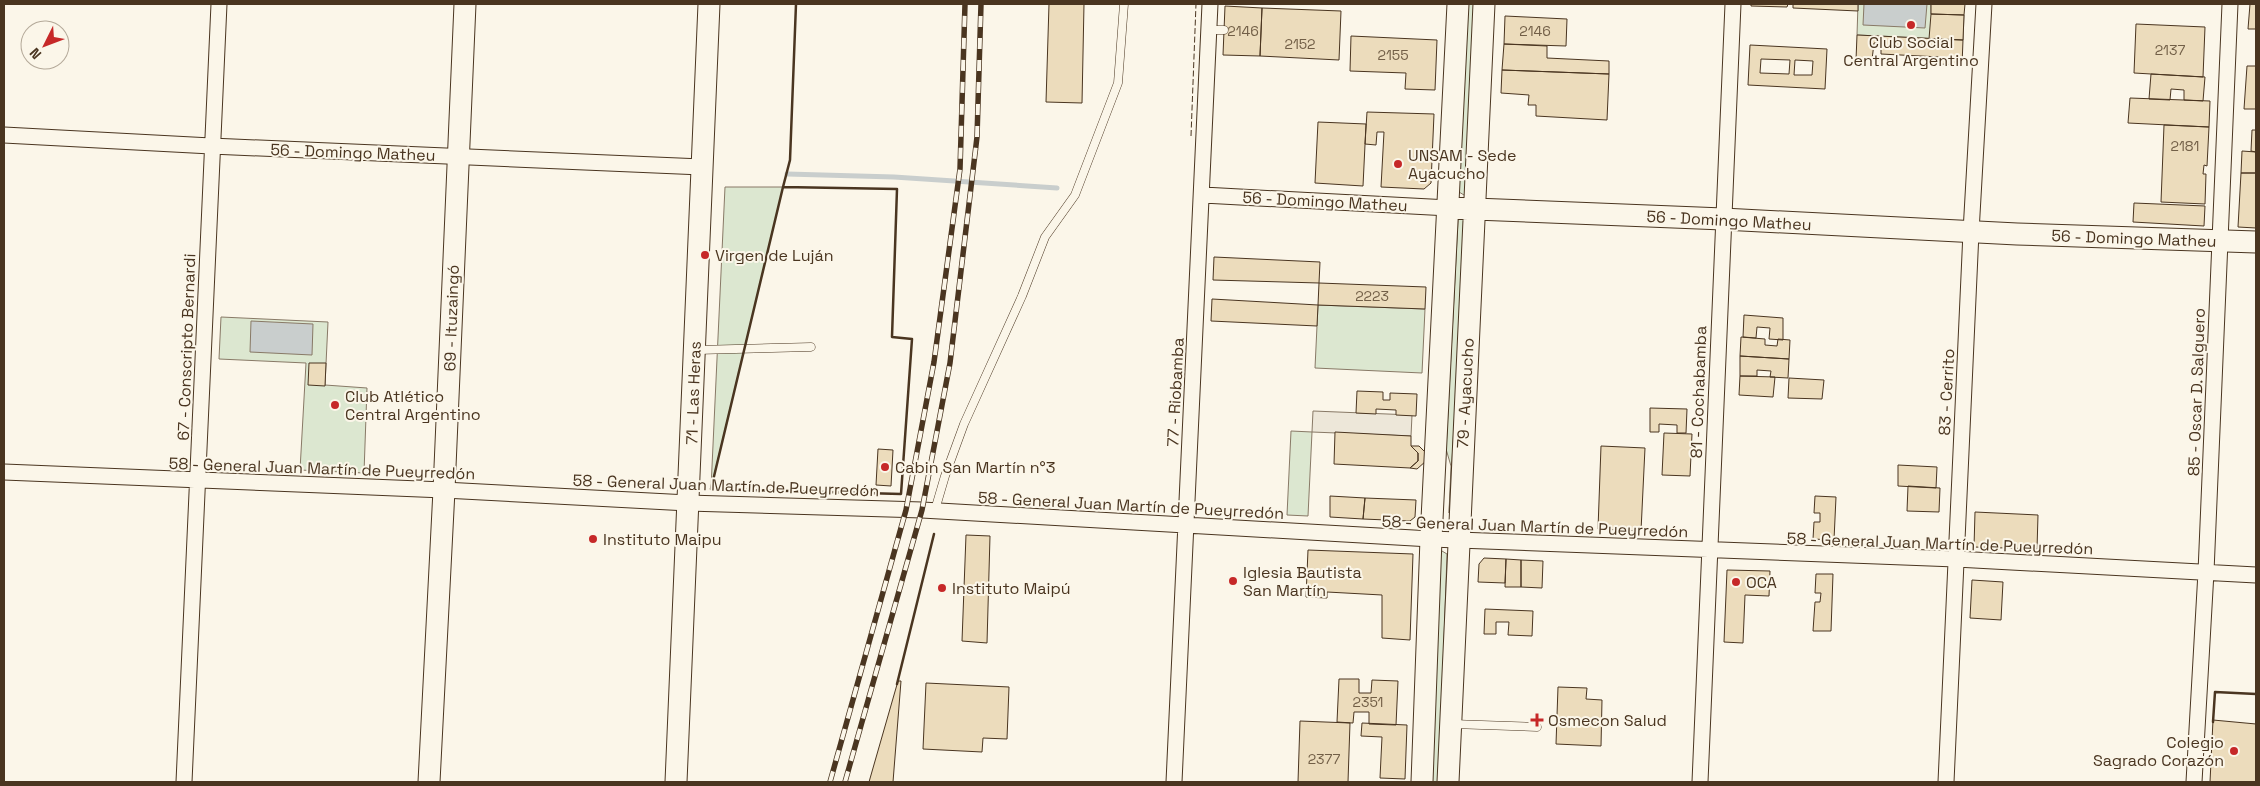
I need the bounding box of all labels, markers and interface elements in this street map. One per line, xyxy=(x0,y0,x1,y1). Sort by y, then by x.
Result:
marker: Club Social Central Argentino xyxy=(1905,19,1917,31)
north arrow xyxy=(20,20,70,70)
house number: 2146 xyxy=(1227,22,1259,40)
house number: 2146 xyxy=(1519,22,1551,40)
place label: Club Social Central Argentino xyxy=(1843,32,1979,71)
house number: 2152 xyxy=(1284,35,1316,53)
house number: 2137 xyxy=(2155,41,2185,59)
text: N xyxy=(26,44,45,63)
house number: 2155 xyxy=(1377,46,1409,64)
house number: 2181 xyxy=(2171,137,2199,155)
street label: 56 - Domingo Matheu xyxy=(270,139,436,166)
place label: UNSAM - Sede Ayacucho xyxy=(1408,145,1517,184)
marker: UNSAM - Sede Ayacucho xyxy=(1392,158,1404,170)
street label: 56 - Domingo Matheu xyxy=(1242,187,1408,216)
street label: 56 - Domingo Matheu xyxy=(1646,206,1812,235)
street label: 56 - Domingo Matheu xyxy=(2051,225,2217,252)
place label: Virgen de Luján xyxy=(715,245,834,266)
marker: Virgen de Luján xyxy=(699,249,711,261)
street label: 67 - Conscripto Bernardi xyxy=(173,253,200,441)
street label: 69 - Ituzaingó xyxy=(439,264,464,372)
house number: 2223 xyxy=(1355,287,1389,305)
street label: 85 - Oscar D. Salguero xyxy=(2183,308,2210,476)
street label: 81 - Cochabamba xyxy=(1686,325,1711,459)
street label: 77 - Riobamba xyxy=(1162,337,1189,447)
street label: 79 - Ayacucho xyxy=(1452,337,1479,449)
street label: 71 - Las Heras xyxy=(681,341,706,445)
street label: 83 - Cerrito xyxy=(1934,348,1959,436)
place label: Club Atlético Central Argentino xyxy=(345,386,481,425)
marker: Club Atlético Central Argentino xyxy=(329,399,341,411)
street label: 58 - General Juan Martín de Pueyrredón xyxy=(168,453,476,484)
place label: Cabin San Martín n°3 xyxy=(895,457,1055,478)
marker: Cabin San Martín n°3 xyxy=(879,461,891,473)
street label: 58 - General Juan Martín de Pueyrredón xyxy=(572,470,880,501)
street label: 58 - General Juan Martín de Pueyrredón xyxy=(977,487,1285,524)
street label: 58 - General Juan Martín de Pueyrredón xyxy=(1381,511,1689,542)
street label: 58 - General Juan Martín de Pueyrredón xyxy=(1786,528,2094,559)
place label: Instituto Maipu xyxy=(603,529,722,550)
marker: Instituto Maipu xyxy=(587,533,599,545)
place label: Iglesia Bautista San Martín xyxy=(1243,562,1362,601)
place label: OCA xyxy=(1746,572,1777,593)
marker: Iglesia Bautista San Martín xyxy=(1227,575,1239,587)
marker: OCA xyxy=(1730,576,1742,588)
place label: Instituto Maipú xyxy=(952,578,1071,599)
marker: Instituto Maipú xyxy=(936,582,948,594)
house number: 2351 xyxy=(1353,693,1383,711)
place label: Osmecon Salud xyxy=(1548,710,1667,731)
marker: Osmecon Salud xyxy=(1530,713,1544,727)
place label: Colegio Sagrado Corazón xyxy=(2093,732,2224,771)
marker: Colegio Sagrado Corazón xyxy=(2228,745,2240,757)
house number: 2377 xyxy=(1308,750,1340,768)

